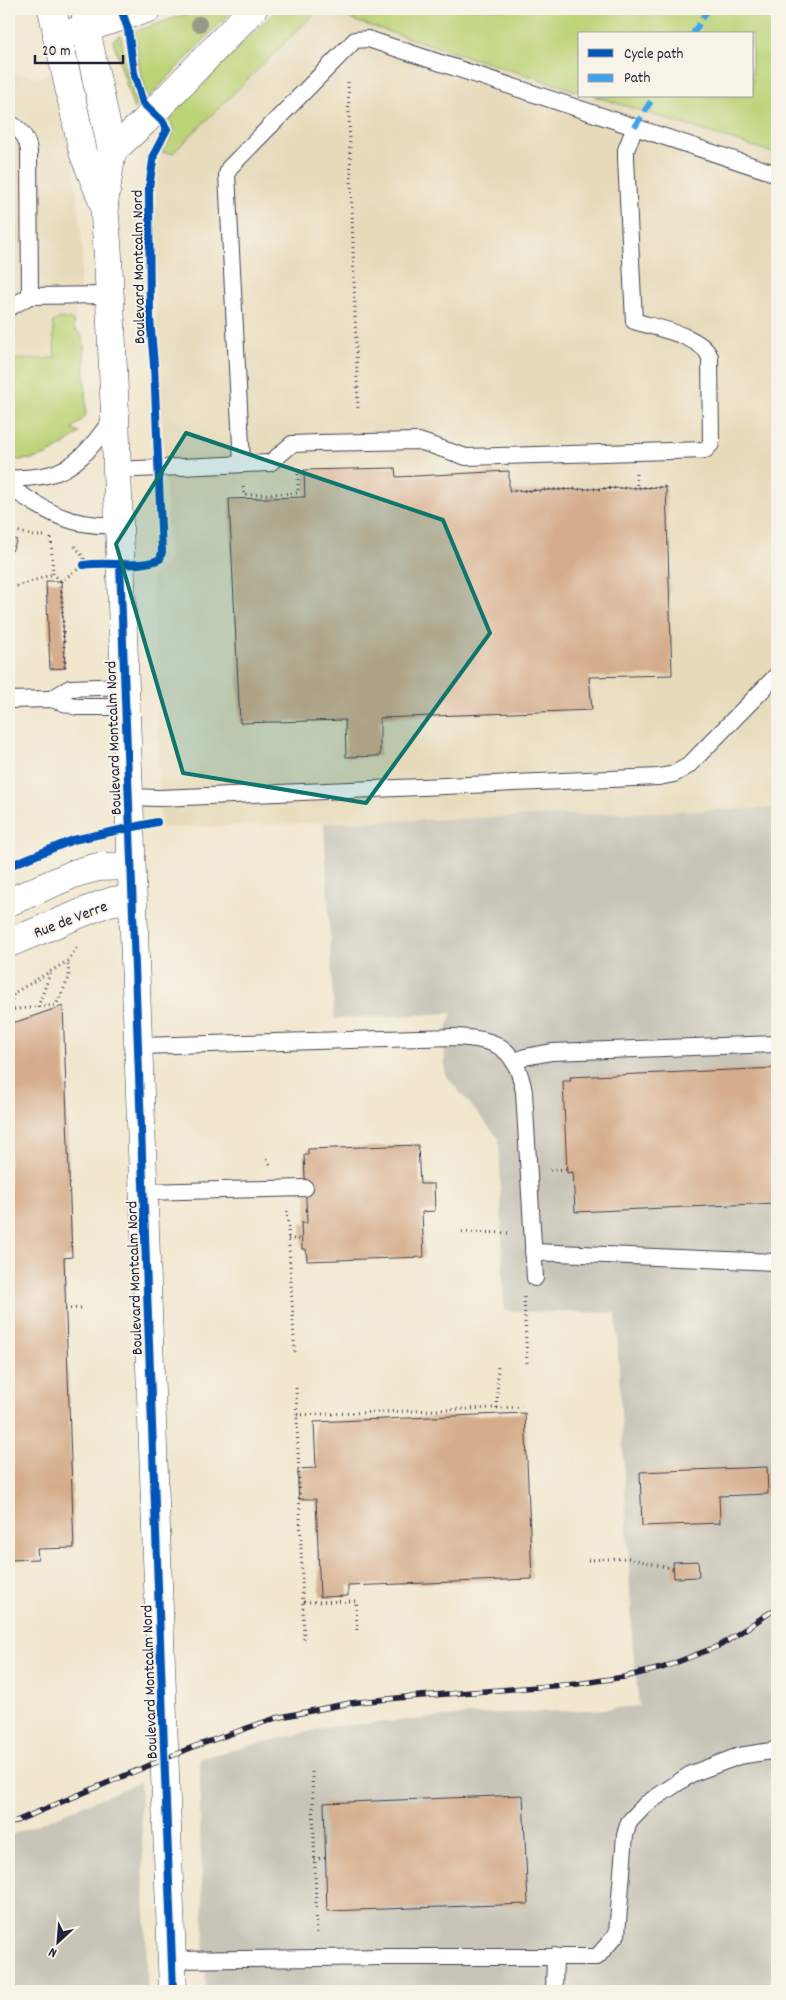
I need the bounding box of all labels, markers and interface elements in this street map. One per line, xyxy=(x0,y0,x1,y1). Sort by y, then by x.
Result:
scale bar xyxy=(35,32,122,64)
legend xyxy=(578,32,754,98)
text: 20 m xyxy=(42,41,70,63)
text: Cycle path xyxy=(624,44,684,66)
text: Path xyxy=(624,68,650,90)
street label: Boulevard Montcalm Nord xyxy=(127,190,152,344)
street label: Boulevard Montcalm Nord xyxy=(100,660,129,815)
street label: Rue de Verre xyxy=(31,896,111,945)
street label: Boulevard Montcalm Nord xyxy=(121,1200,150,1355)
street label: Boulevard Montcalm Nord xyxy=(136,1604,165,1759)
north arrow xyxy=(32,1918,82,1968)
text: N xyxy=(46,1941,61,1962)

